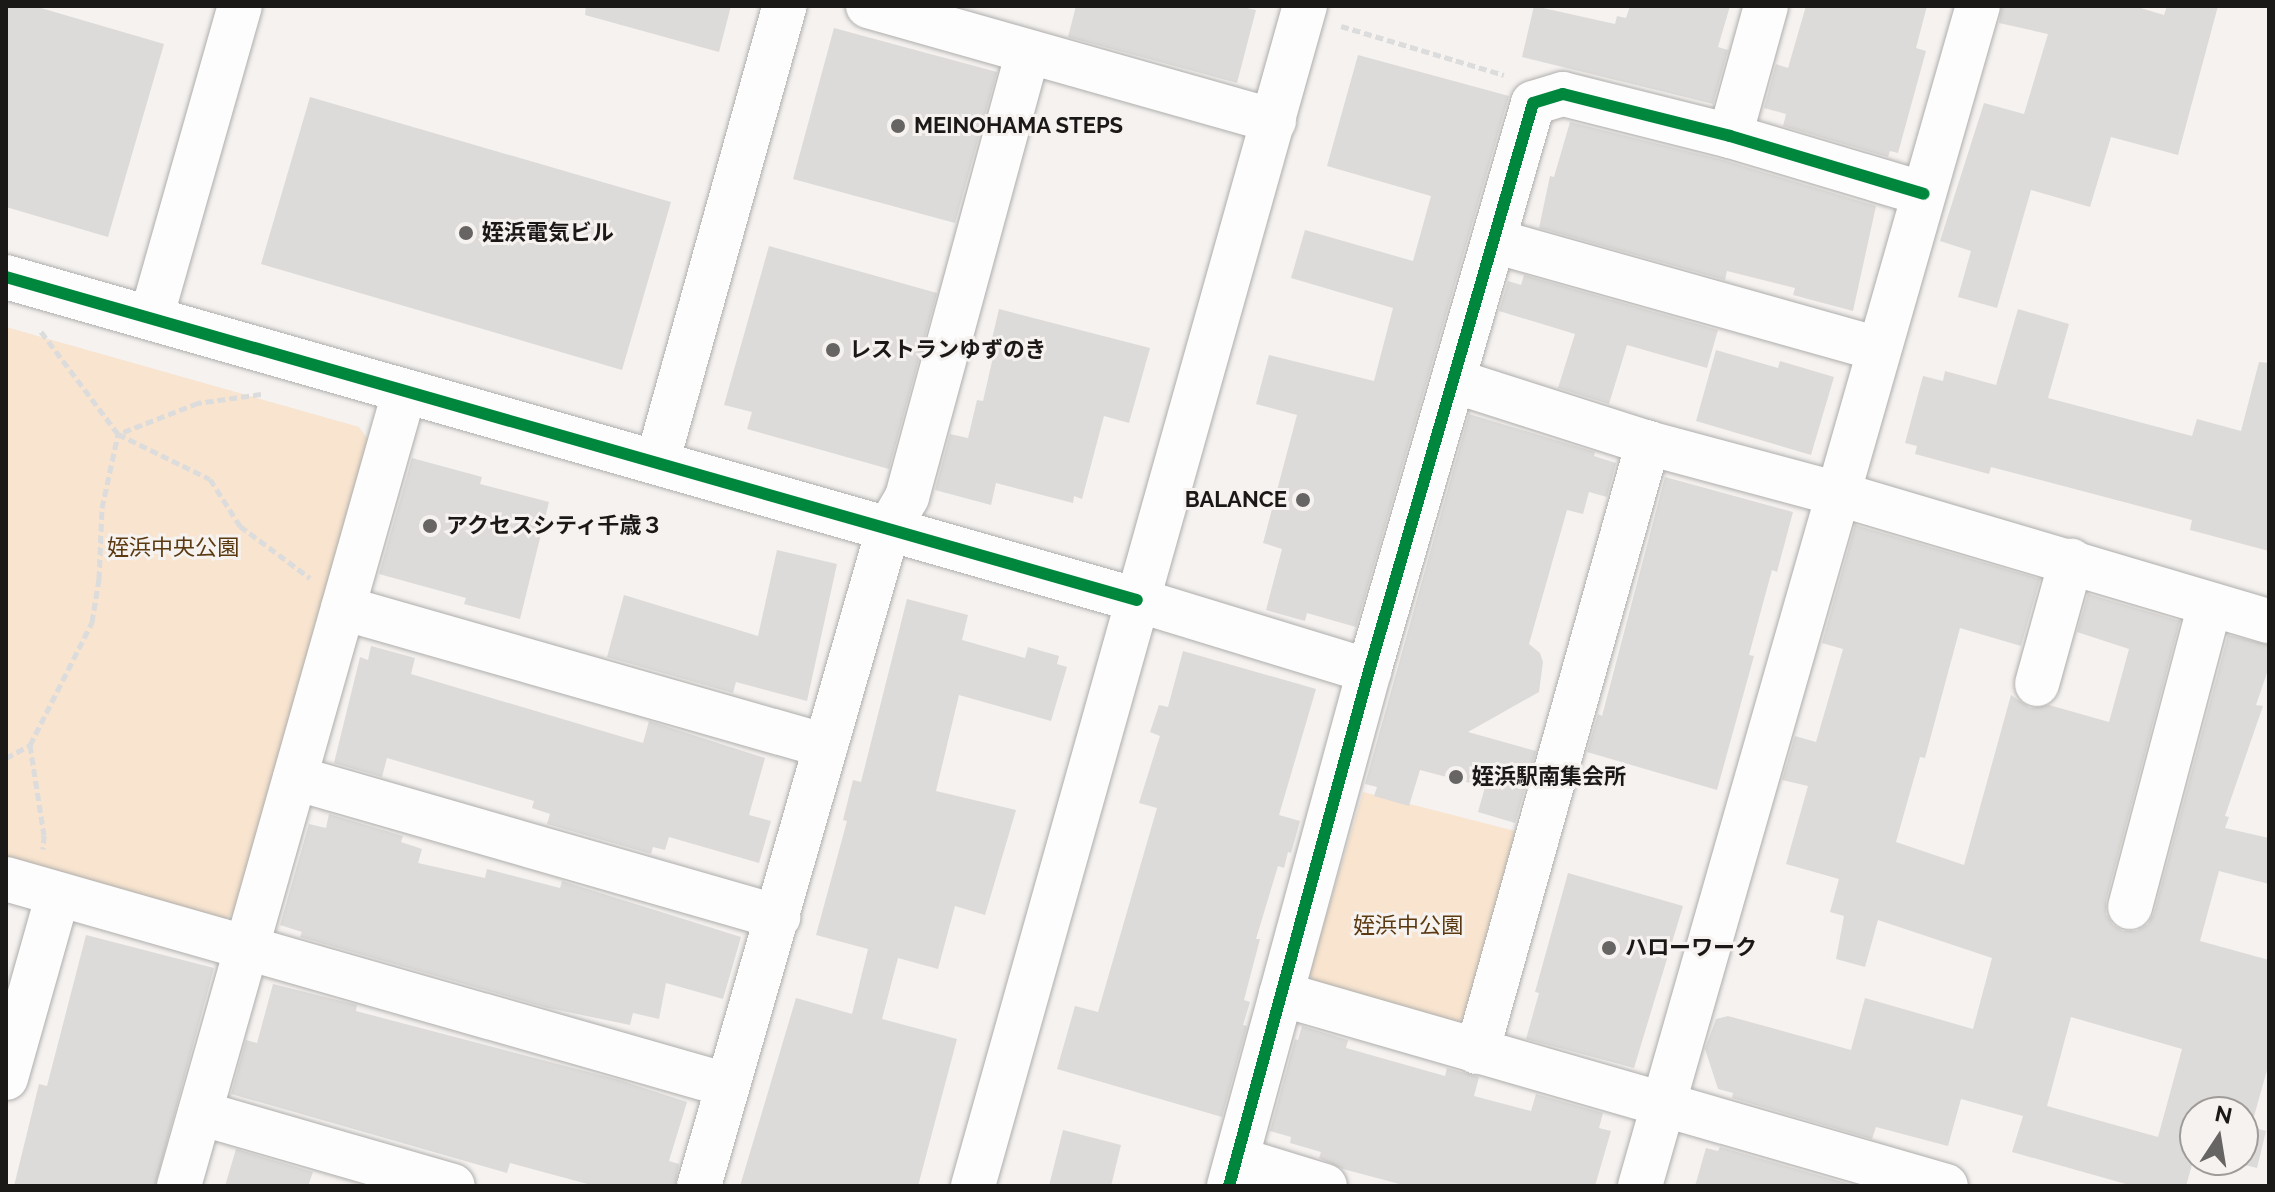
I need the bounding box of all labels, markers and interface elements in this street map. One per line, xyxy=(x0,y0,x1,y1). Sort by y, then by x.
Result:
place label: MEINOHAMA STEPS xyxy=(914,113,1124,139)
marker: MEINOHAMA STEPS xyxy=(889,117,907,135)
place label: 姪浜電気ビル xyxy=(482,220,614,246)
marker: 姪浜電気ビル xyxy=(457,224,475,242)
place label: レストランゆずのき xyxy=(849,337,1047,363)
marker: レストランゆずのき xyxy=(824,341,842,359)
place label: BALANCE xyxy=(1185,487,1287,513)
marker: BALANCE xyxy=(1294,491,1312,509)
place label: アクセスシティ千歳３ xyxy=(446,513,666,539)
marker: アクセスシティ千歳３ xyxy=(421,517,439,535)
park label: 姪浜中央公園 xyxy=(107,535,239,561)
place label: 姪浜駅南集会所 xyxy=(1472,764,1626,790)
marker: 姪浜駅南集会所 xyxy=(1447,768,1465,786)
park label: 姪浜中公園 xyxy=(1353,913,1463,939)
place label: ハローワーク xyxy=(1625,935,1757,961)
marker: ハローワーク xyxy=(1600,939,1618,957)
north arrow xyxy=(2179,1096,2259,1176)
text: N xyxy=(2213,1100,2234,1129)

